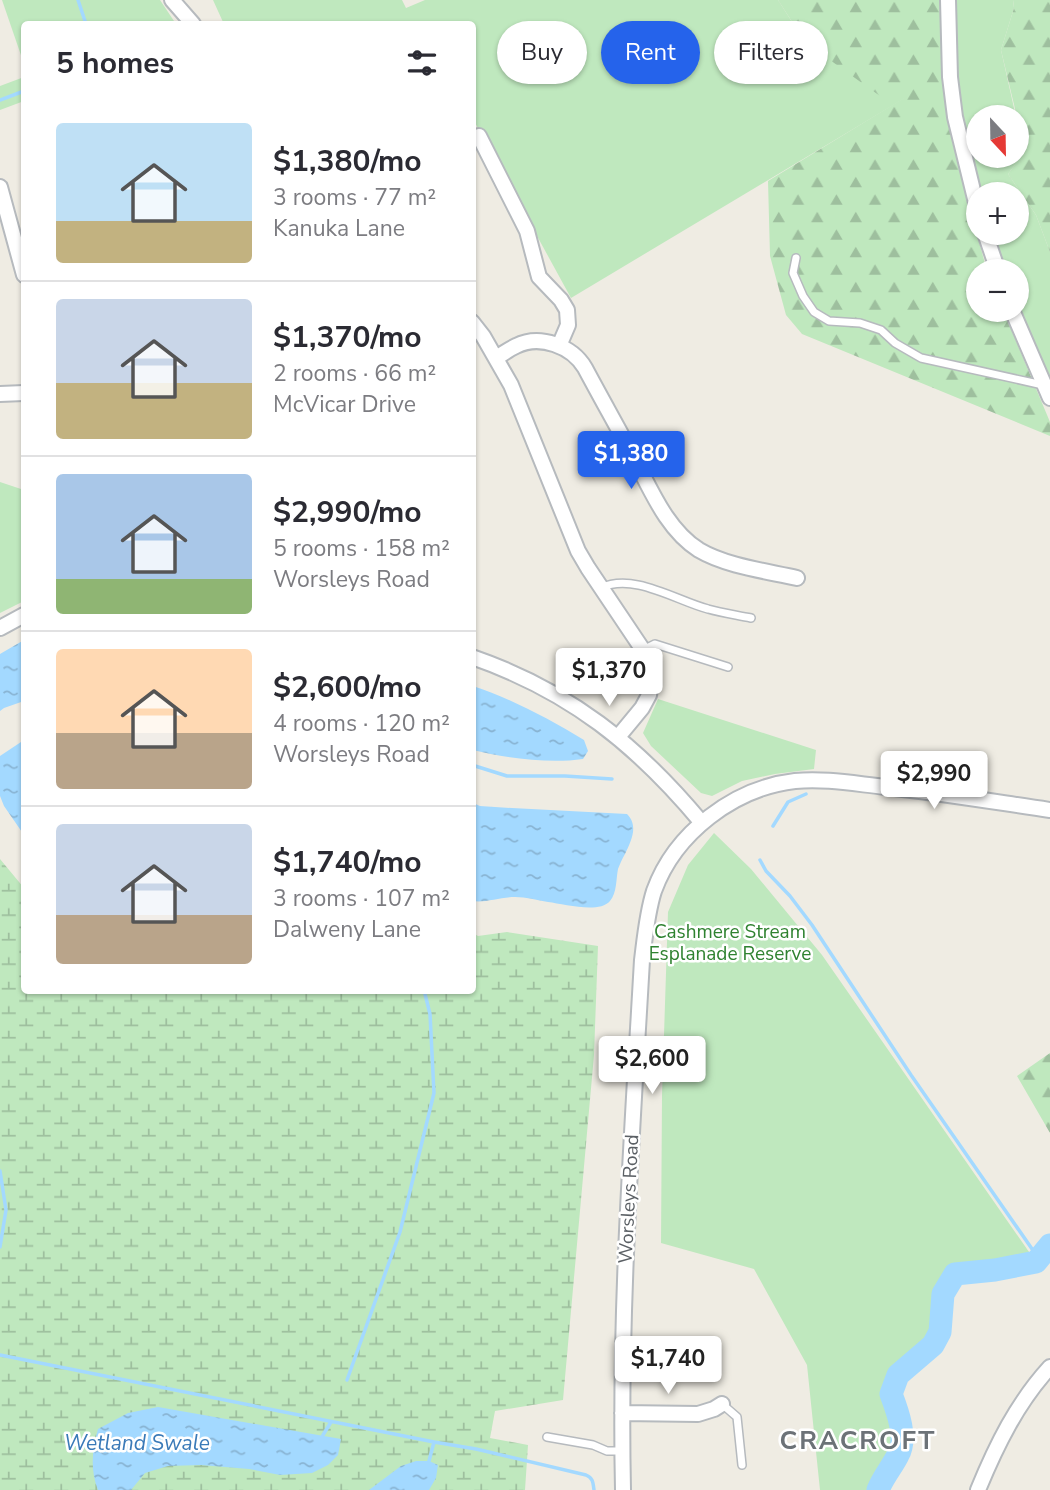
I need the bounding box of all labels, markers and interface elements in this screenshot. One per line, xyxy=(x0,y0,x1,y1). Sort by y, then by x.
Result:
chip: Buy xyxy=(497,21,587,84)
chip: Rent xyxy=(601,21,700,84)
chip: Filters xyxy=(714,21,828,84)
text: 5 homes xyxy=(56,43,174,84)
icon: filters xyxy=(403,44,441,82)
north arrow xyxy=(966,105,1029,168)
map controls xyxy=(966,105,1029,322)
text: $1,380/mo xyxy=(273,141,422,182)
icon: home xyxy=(112,151,196,235)
text: 3 rooms · 77 m² xyxy=(273,182,436,213)
button: + xyxy=(966,182,1029,245)
text: Kanuka Lane xyxy=(273,213,405,244)
button: − xyxy=(966,259,1029,322)
text: $1,370/mo xyxy=(273,317,422,358)
icon: home xyxy=(112,327,196,411)
text: 2 rooms · 66 m² xyxy=(273,358,436,389)
text: McVicar Drive xyxy=(273,389,416,420)
pin: $1,380 xyxy=(574,432,688,491)
text: $1,380 xyxy=(594,438,668,469)
text: $2,990/mo xyxy=(273,492,422,533)
icon: home xyxy=(112,502,196,586)
text: 5 rooms · 158 m² xyxy=(273,533,450,564)
text: Worsleys Road xyxy=(273,564,430,595)
pin: $1,370 xyxy=(552,648,666,708)
text: $1,370 xyxy=(572,655,646,686)
text: $2,600/mo xyxy=(273,667,422,708)
icon: home xyxy=(112,677,196,761)
text: 4 rooms · 120 m² xyxy=(273,708,450,739)
text: Worsleys Road xyxy=(273,739,430,770)
pin: $2,990 xyxy=(877,752,991,811)
text: $2,990 xyxy=(897,758,971,789)
text: $1,740/mo xyxy=(273,842,422,883)
icon: home xyxy=(112,852,196,936)
text: 3 rooms · 107 m² xyxy=(273,883,450,914)
text: Dalweny Lane xyxy=(273,914,421,945)
park label: Cashmere Stream Esplanade Reserve xyxy=(649,919,811,967)
pin: $2,600 xyxy=(595,1036,709,1096)
text: $2,600 xyxy=(615,1043,689,1074)
street label: Worsleys Road xyxy=(613,1134,645,1264)
pin: $1,740 xyxy=(611,1336,725,1396)
text: $1,740 xyxy=(631,1343,705,1374)
district label: CRACROFT xyxy=(780,1423,936,1458)
water label: Wetland Swale xyxy=(64,1429,210,1457)

